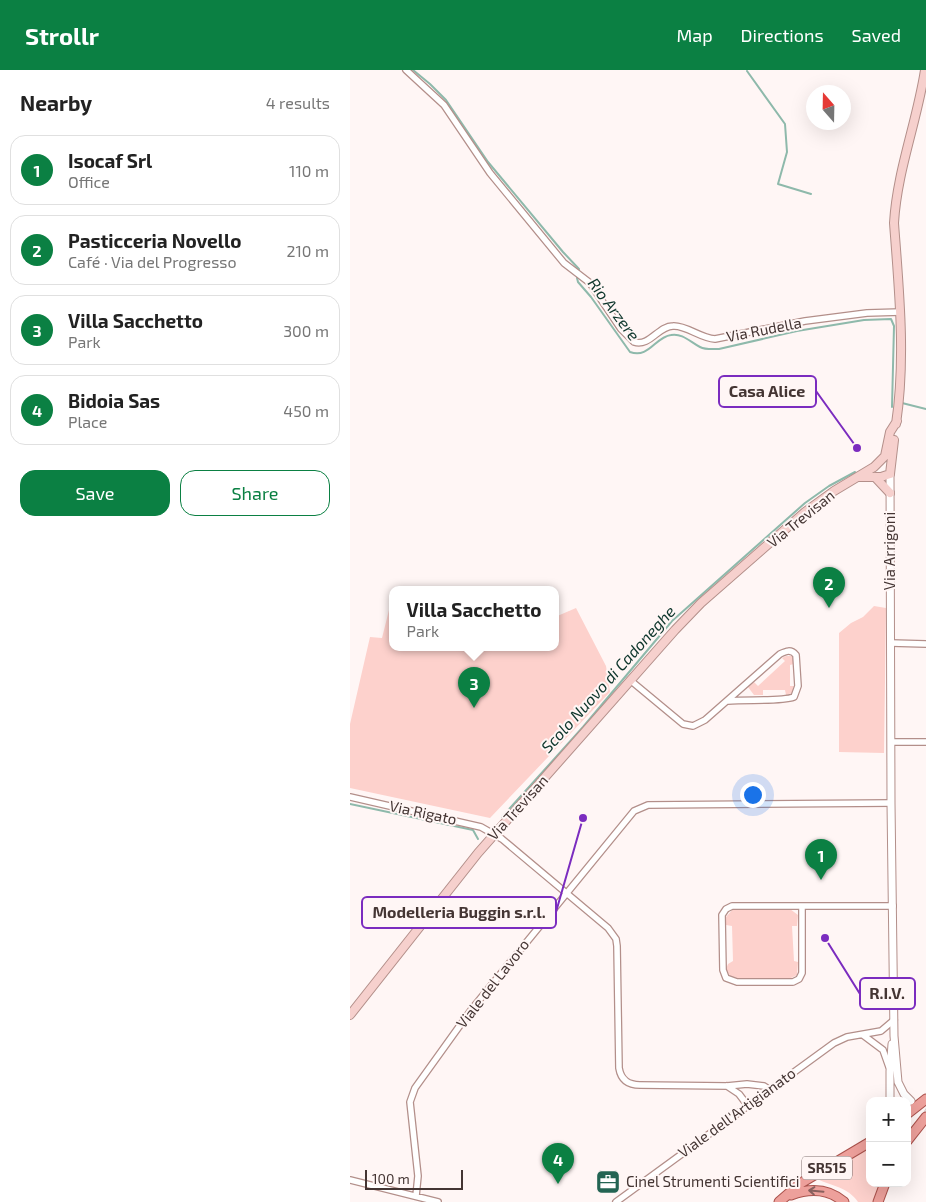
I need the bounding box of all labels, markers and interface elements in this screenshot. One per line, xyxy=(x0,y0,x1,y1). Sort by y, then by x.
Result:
text: Strollr xyxy=(25,21,99,50)
text: Map xyxy=(676,24,713,46)
text: Directions xyxy=(741,24,824,46)
text: Saved xyxy=(852,24,901,46)
north arrow xyxy=(806,85,851,130)
text: Nearby xyxy=(20,90,92,115)
text: 4 results xyxy=(266,93,330,112)
text: Isocaf Srl xyxy=(68,149,152,172)
text: 1 xyxy=(34,161,40,180)
text: 110 m xyxy=(289,161,329,180)
text: Office xyxy=(68,172,110,191)
text: Pasticceria Novello xyxy=(68,229,241,252)
text: 2 xyxy=(32,241,42,260)
text: 210 m xyxy=(286,241,329,260)
text: Café · Via del Progresso xyxy=(68,252,237,271)
water label: Rio Arzere xyxy=(585,274,644,344)
text: Villa Sacchetto xyxy=(68,309,203,332)
street label: Via Rudella xyxy=(725,313,803,345)
text: 3 xyxy=(32,321,42,340)
text: 300 m xyxy=(283,321,329,340)
text: Park xyxy=(68,332,101,351)
callout: Casa Alice xyxy=(719,376,816,407)
text: Casa Alice xyxy=(729,381,805,400)
text: Bidoia Sas xyxy=(68,389,160,412)
text: 4 xyxy=(32,401,42,420)
text: 450 m xyxy=(283,401,329,420)
text: Place xyxy=(68,412,107,431)
button: Save xyxy=(20,470,170,516)
button: Share xyxy=(180,470,330,516)
street label: Via Trevisan xyxy=(763,486,838,551)
street label: Via Arrigoni xyxy=(880,512,898,590)
pin: 2 xyxy=(813,567,845,608)
popup xyxy=(389,586,559,651)
text: Villa Sacchetto xyxy=(407,598,541,621)
water label: Scolo Nuovo di Cadoneghe xyxy=(537,601,679,756)
text: Park xyxy=(407,621,439,640)
pin: 3 xyxy=(458,667,490,708)
street label: Via Trevisan xyxy=(483,771,551,844)
your location xyxy=(740,782,766,808)
street label: Via Rigato xyxy=(388,796,458,828)
pin: 1 xyxy=(805,839,837,880)
callout: Modelleria Buggin s.r.l. xyxy=(362,897,556,928)
text: Modelleria Buggin s.r.l. xyxy=(372,902,546,921)
street label: Viale del Lavoro xyxy=(452,935,532,1031)
callout: R.I.V. xyxy=(860,978,915,1009)
text: R.I.V. xyxy=(869,983,905,1002)
street label: Viale dell'Artigianato xyxy=(674,1063,799,1161)
map controls xyxy=(866,1097,911,1187)
button: + xyxy=(866,1097,911,1142)
button: − xyxy=(866,1142,911,1187)
pin: 4 xyxy=(542,1143,574,1184)
road number: SR515 xyxy=(802,1156,852,1180)
scale bar xyxy=(365,1167,462,1190)
office icon: Cinel Strumenti Scientifici xyxy=(595,1169,621,1195)
text: 100 m xyxy=(372,1170,410,1187)
place label: Cinel Strumenti Scientifici xyxy=(626,1172,800,1190)
one-way arrow xyxy=(808,1186,824,1195)

